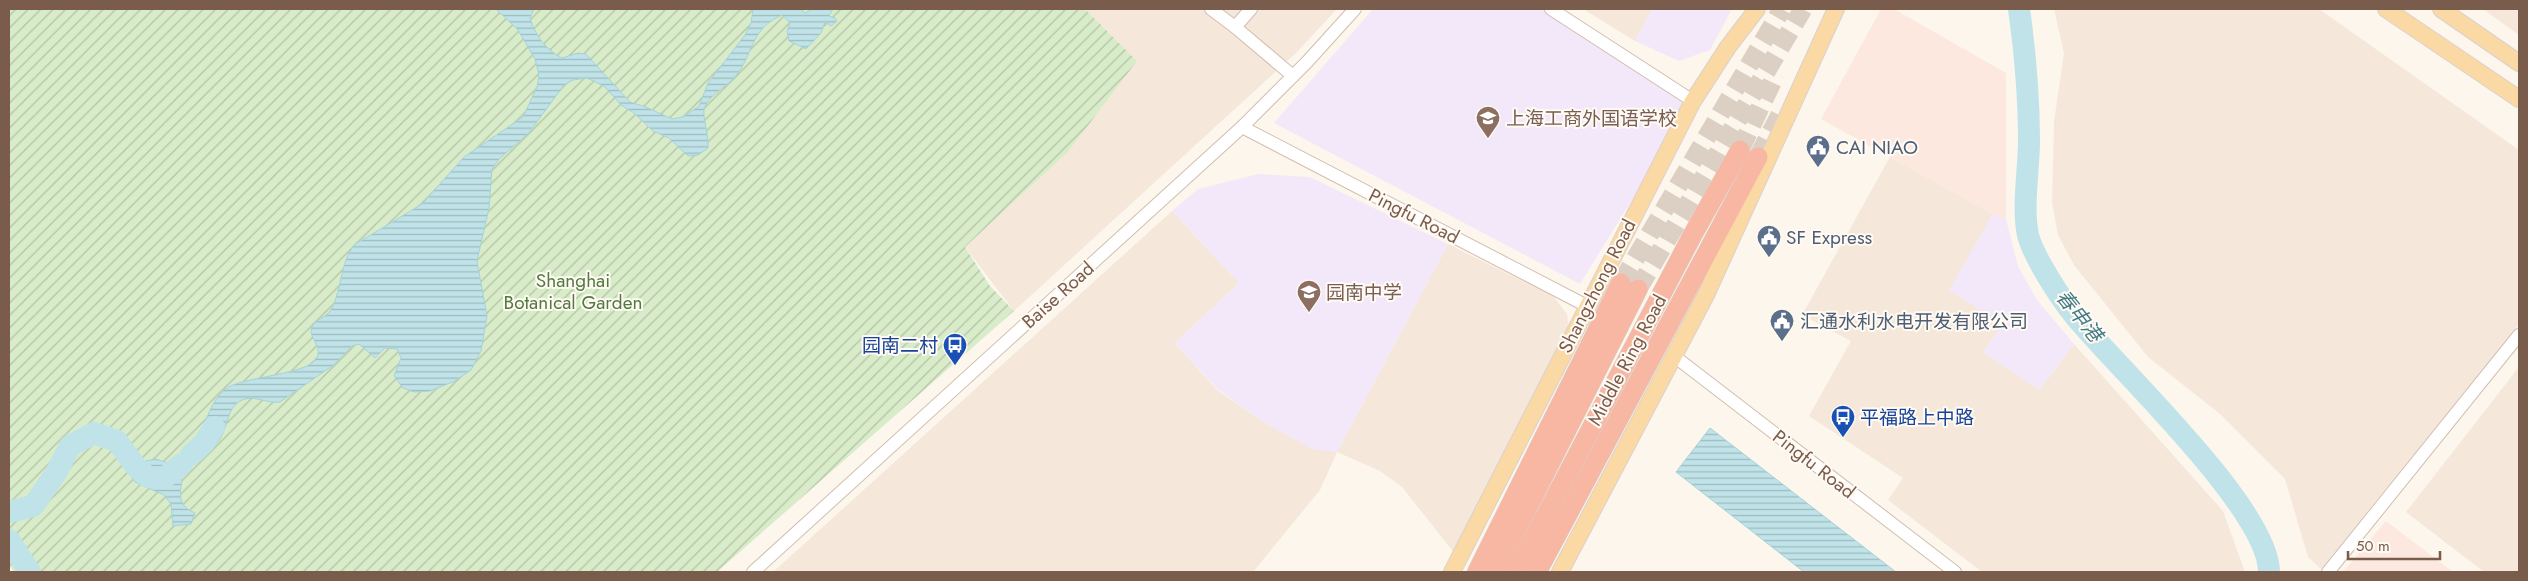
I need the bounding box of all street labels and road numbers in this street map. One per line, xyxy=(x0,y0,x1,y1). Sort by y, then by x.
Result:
street label: Pingfu Road xyxy=(1364,182,1464,250)
street label: Shangzhong Road xyxy=(1552,214,1642,358)
street label: Baise Road xyxy=(1016,255,1100,335)
street label: Middle Ring Road xyxy=(1581,290,1673,430)
street label: Pingfu Road xyxy=(1767,423,1861,505)

